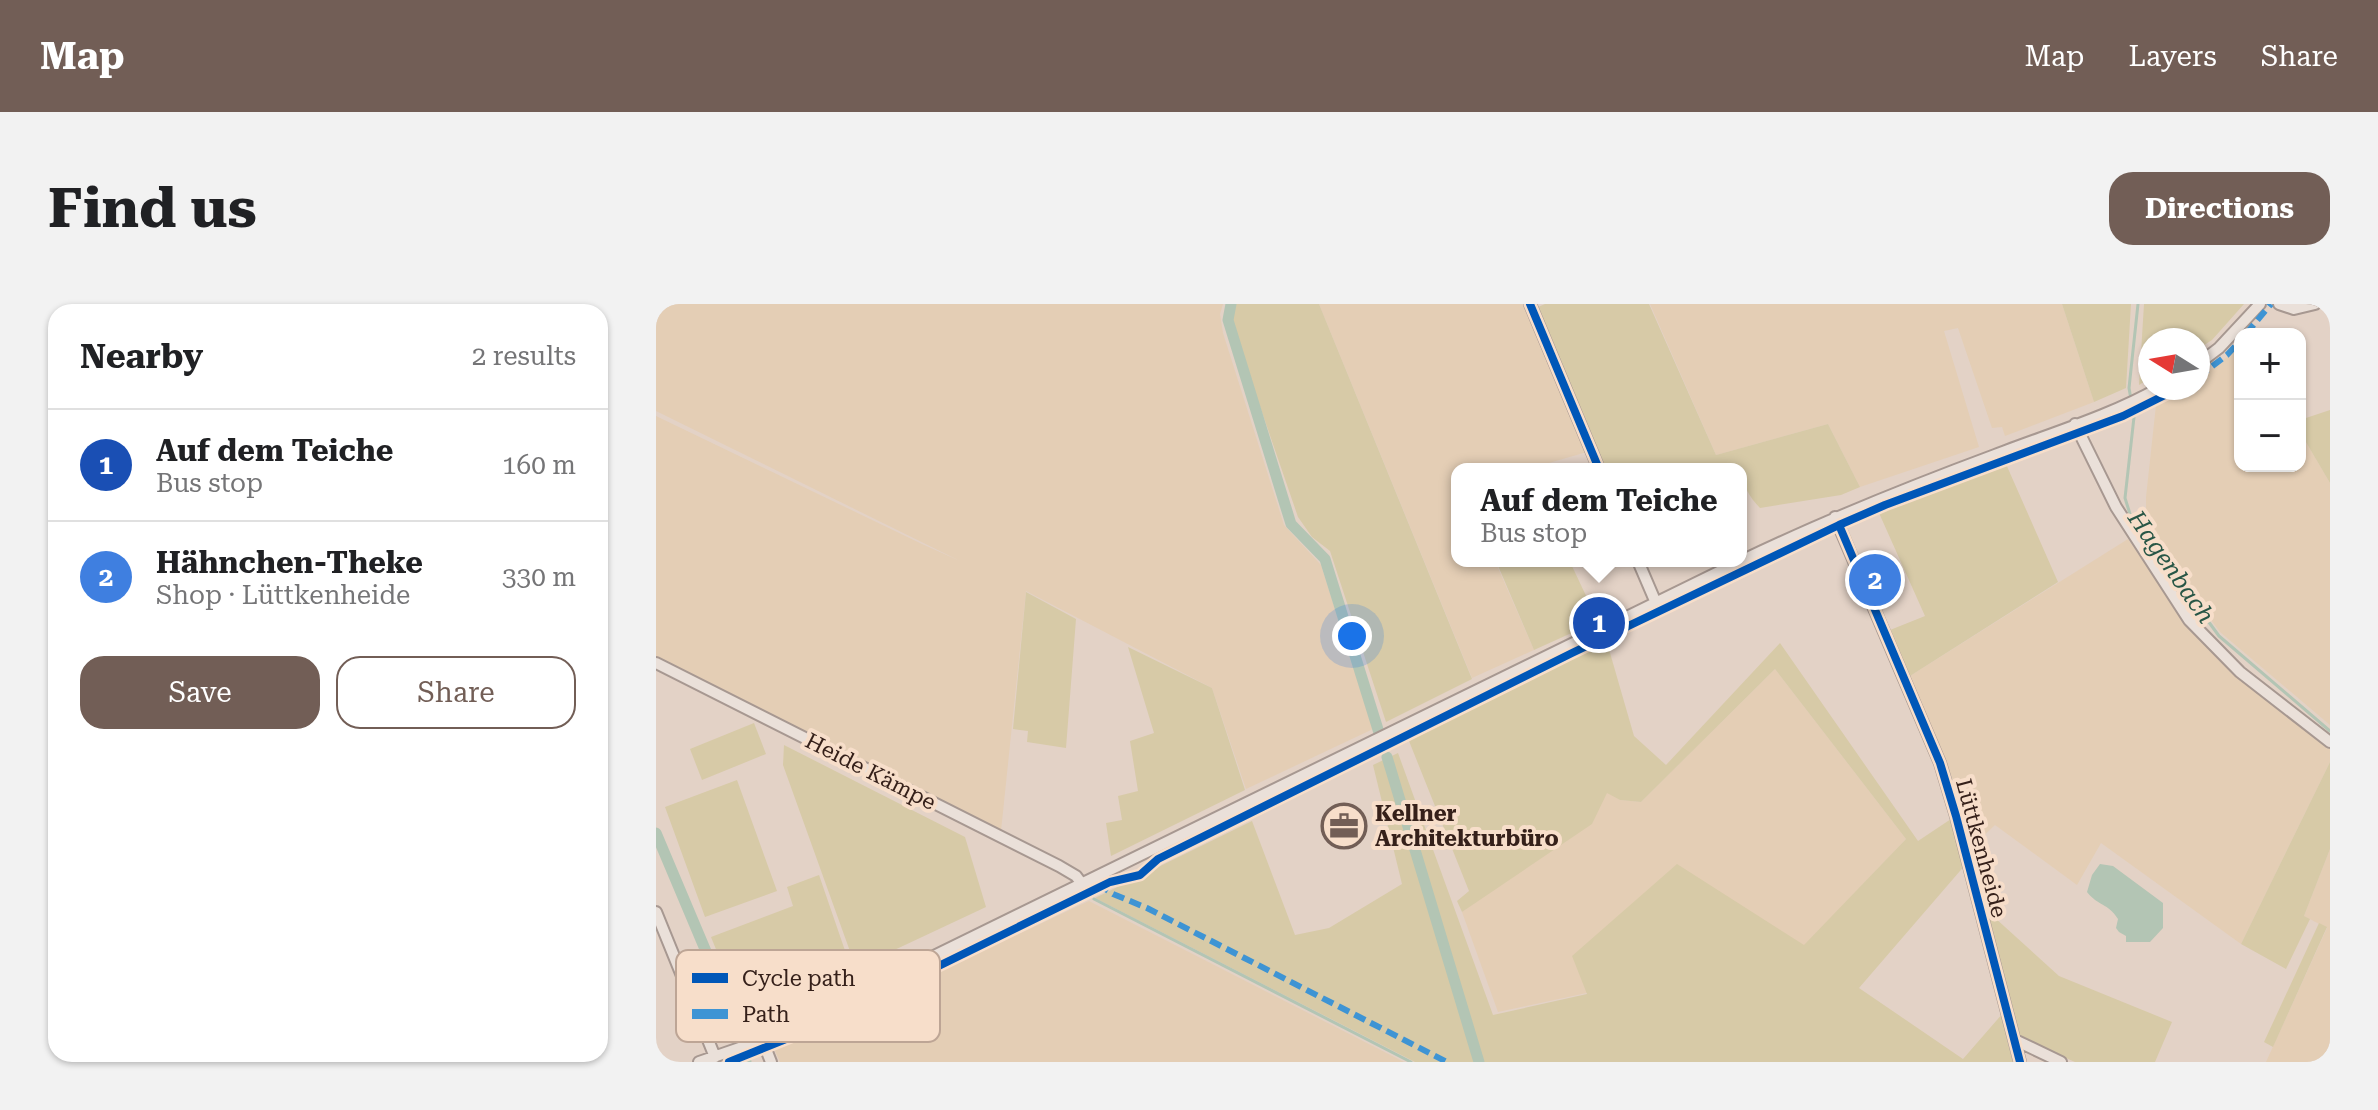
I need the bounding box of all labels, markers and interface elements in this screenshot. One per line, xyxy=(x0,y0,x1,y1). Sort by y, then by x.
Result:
text: Map xyxy=(40,34,125,78)
text: Map xyxy=(2025,40,2084,73)
text: Layers xyxy=(2128,40,2217,73)
text: Share xyxy=(2261,40,2338,73)
button: Directions xyxy=(2109,172,2330,245)
text: Find us xyxy=(48,175,257,241)
north arrow xyxy=(2138,328,2210,400)
map controls xyxy=(2234,328,2306,472)
button: + xyxy=(2234,328,2306,400)
text: Nearby xyxy=(80,336,203,376)
text: 2 results xyxy=(472,341,576,371)
button: − xyxy=(2234,400,2306,472)
text: Auf dem Teiche xyxy=(156,433,393,468)
text: 1 xyxy=(99,450,113,480)
text: 160 m xyxy=(502,450,576,480)
popup xyxy=(1451,463,1747,567)
text: Bus stop xyxy=(156,468,263,498)
text: Auf dem Teiche xyxy=(1480,483,1718,518)
water label: Hagenbach xyxy=(2121,504,2220,629)
text: Bus stop xyxy=(1480,518,1587,548)
text: Hähnchen-Theke xyxy=(156,545,423,580)
pin: 2 xyxy=(1849,550,1901,610)
text: 2 xyxy=(99,562,113,592)
text: 330 m xyxy=(502,562,576,592)
text: Shop · Lüttkenheide xyxy=(156,580,410,610)
pin: 1 xyxy=(1573,593,1625,653)
your location xyxy=(1332,616,1372,656)
button: Save xyxy=(80,656,320,729)
button: Share xyxy=(336,656,576,729)
street label: Heide Kämpe xyxy=(801,728,940,815)
street label: Lüttkenheide xyxy=(1951,776,2012,920)
place label: Kellner Architekturbüro xyxy=(1375,801,1559,851)
office icon: Kellner Architekturbüro xyxy=(1320,802,1368,850)
legend xyxy=(676,950,940,1042)
text: Cycle path xyxy=(742,966,856,991)
text: Path xyxy=(742,1002,790,1027)

